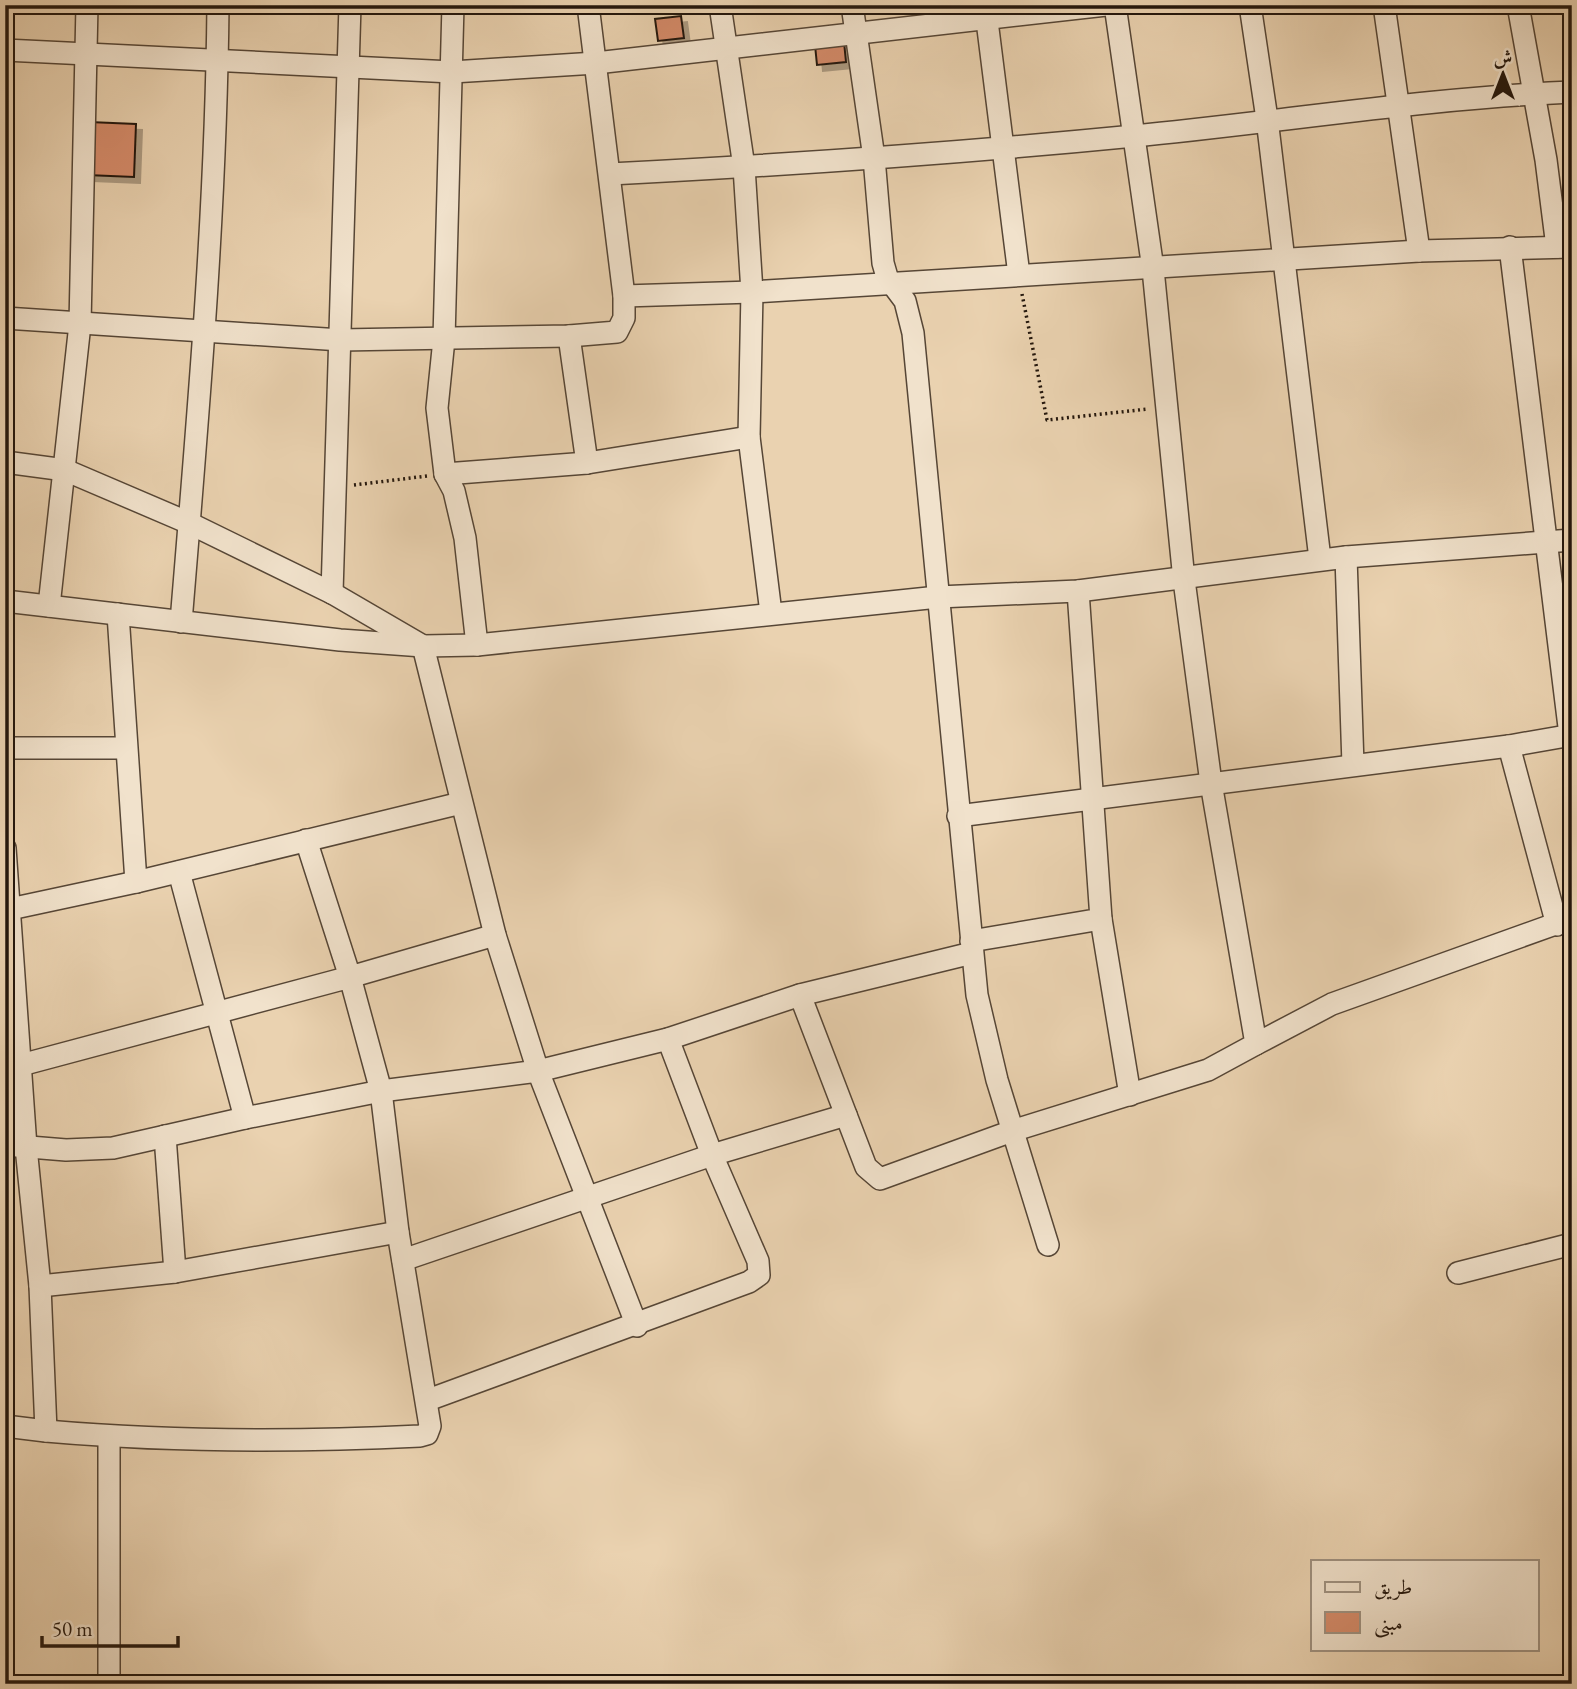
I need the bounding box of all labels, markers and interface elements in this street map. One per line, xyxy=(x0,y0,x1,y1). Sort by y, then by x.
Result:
north arrow xyxy=(1468,38,1538,108)
text: ش xyxy=(1494,45,1512,70)
legend xyxy=(1311,1560,1538,1650)
text: طريق xyxy=(1374,1573,1412,1600)
scale bar xyxy=(42,1605,178,1649)
text: مبنى xyxy=(1374,1609,1403,1638)
text: 50 m xyxy=(52,1615,93,1642)

